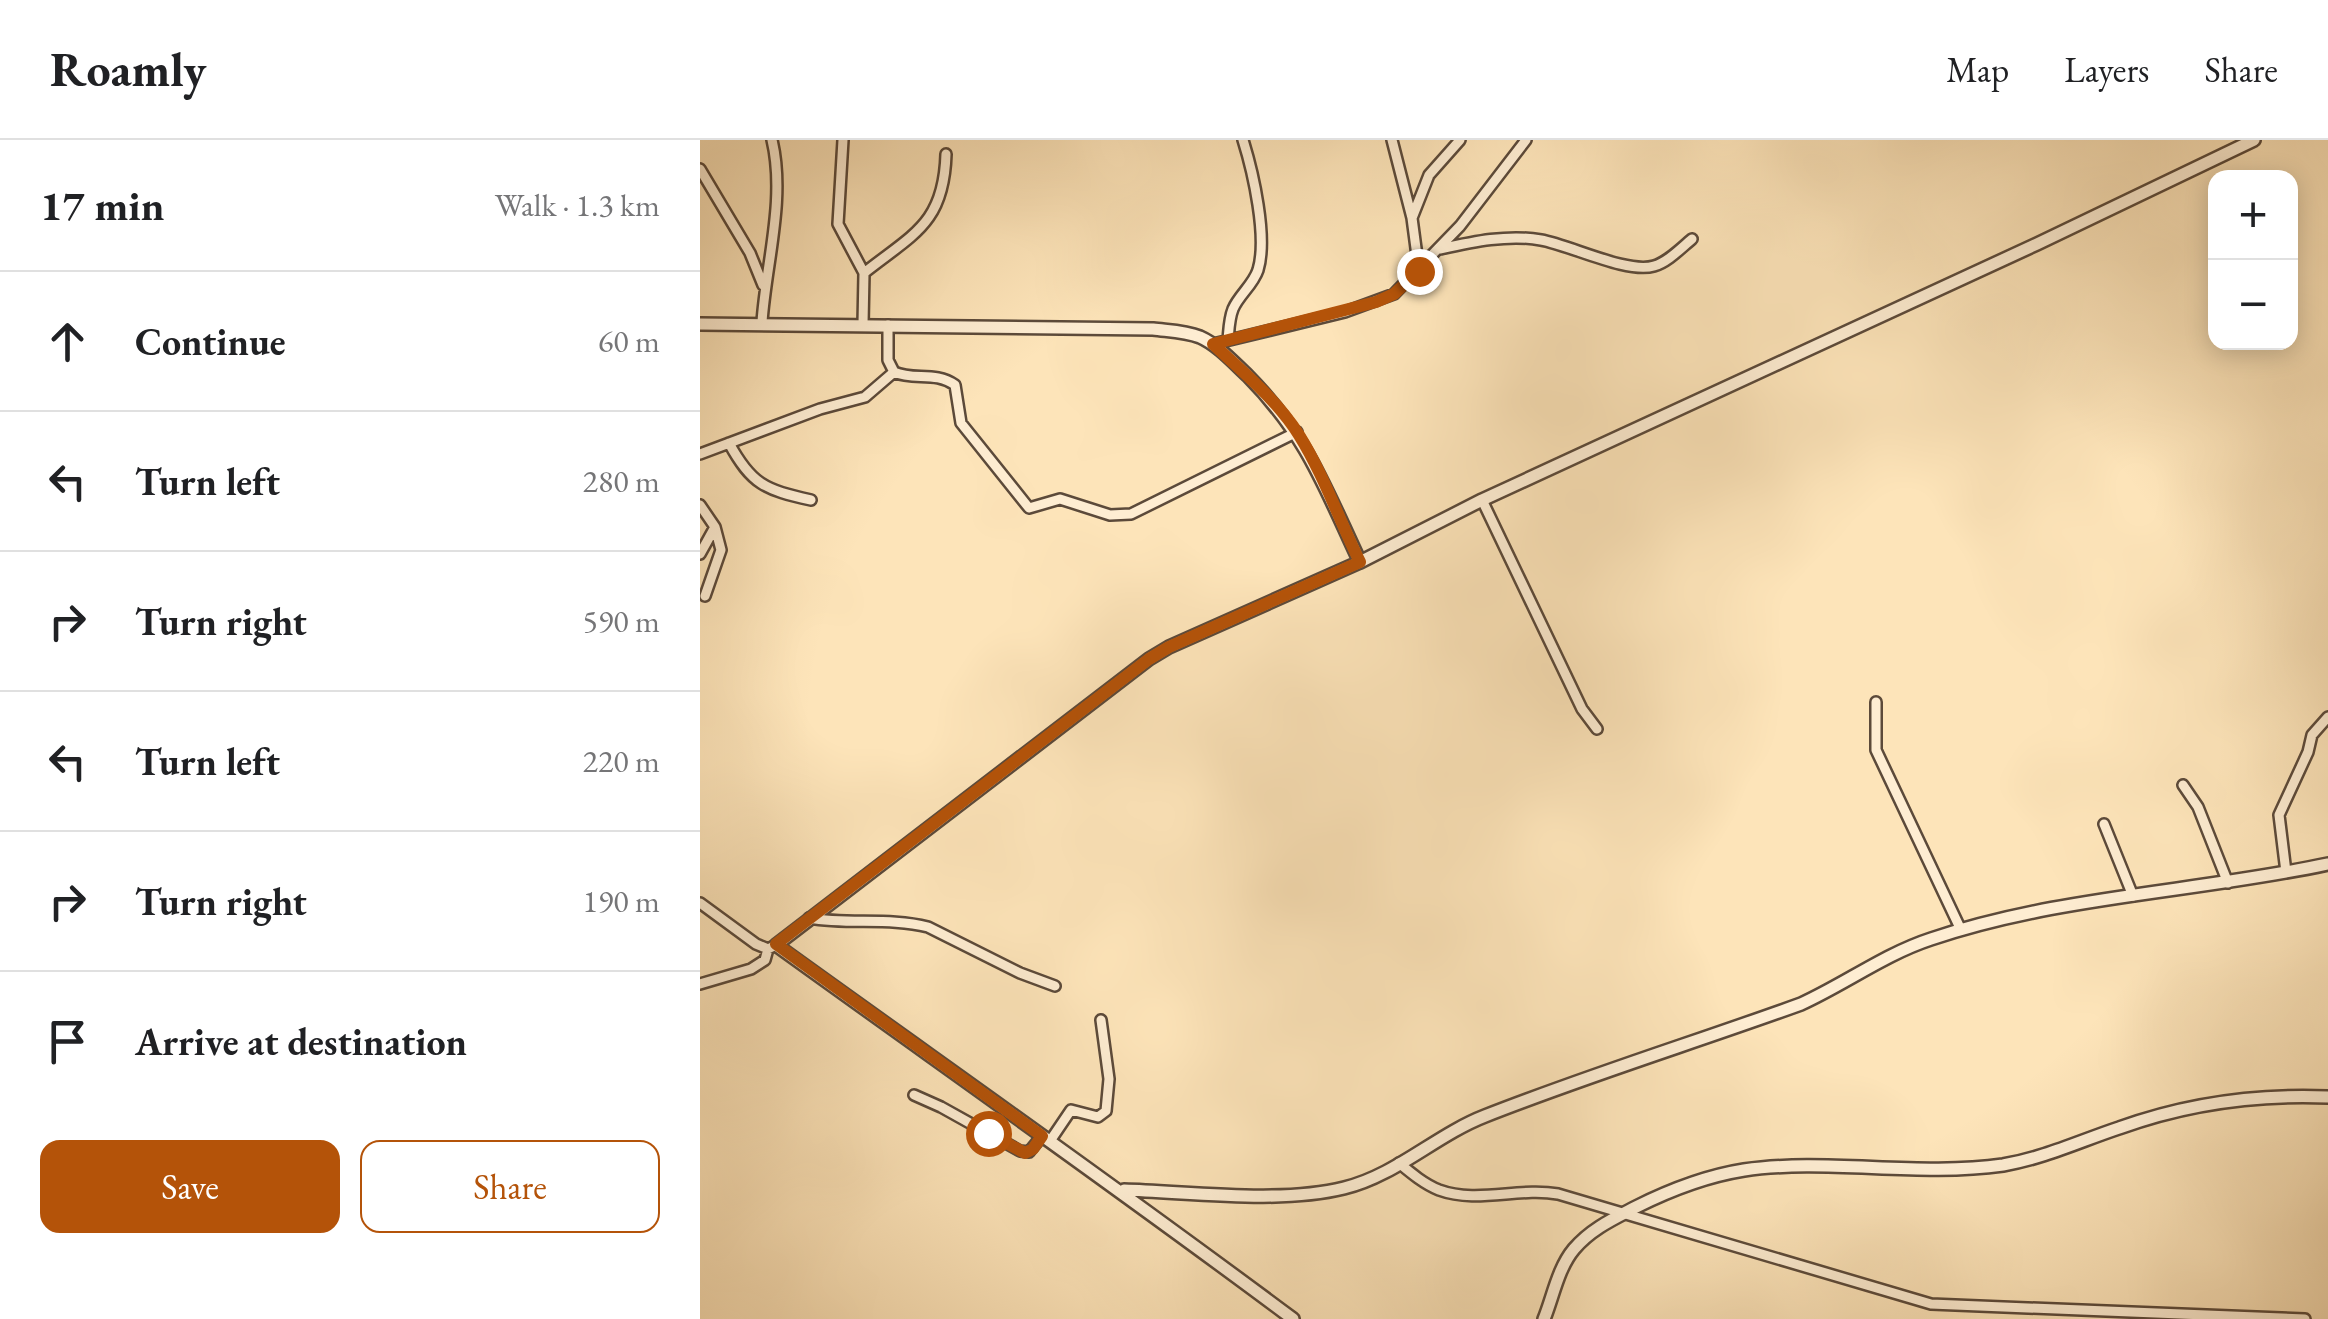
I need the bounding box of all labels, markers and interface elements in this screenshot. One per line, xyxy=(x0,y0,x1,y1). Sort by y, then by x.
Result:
text: Roamly xyxy=(50,38,206,100)
text: Map xyxy=(1946,47,2009,92)
text: Layers xyxy=(2064,47,2149,92)
text: Share xyxy=(2204,47,2278,92)
map controls xyxy=(2208,170,2298,350)
button: + xyxy=(2208,170,2298,260)
text: 17 min xyxy=(40,178,164,233)
text: Walk · 1.3 km xyxy=(495,184,660,226)
route end xyxy=(1397,249,1443,295)
button: − xyxy=(2208,260,2298,350)
icon: ahead xyxy=(40,314,95,369)
text: Continue xyxy=(135,317,286,366)
text: 60 m xyxy=(598,320,660,362)
icon: left xyxy=(40,454,95,509)
text: Turn left xyxy=(135,457,280,506)
text: 280 m xyxy=(583,460,660,502)
icon: right xyxy=(40,594,95,649)
text: Turn right xyxy=(135,597,307,646)
text: 590 m xyxy=(583,600,660,642)
icon: left xyxy=(40,734,95,789)
text: Turn left xyxy=(135,737,280,786)
text: 220 m xyxy=(583,740,660,782)
icon: right xyxy=(40,874,95,929)
text: Turn right xyxy=(135,877,307,926)
text: 190 m xyxy=(583,880,660,922)
icon: arrive xyxy=(40,1014,95,1069)
text: Arrive at destination xyxy=(135,1017,467,1066)
route start xyxy=(966,1111,1012,1157)
button: Save xyxy=(40,1140,340,1233)
button: Share xyxy=(360,1140,660,1233)

